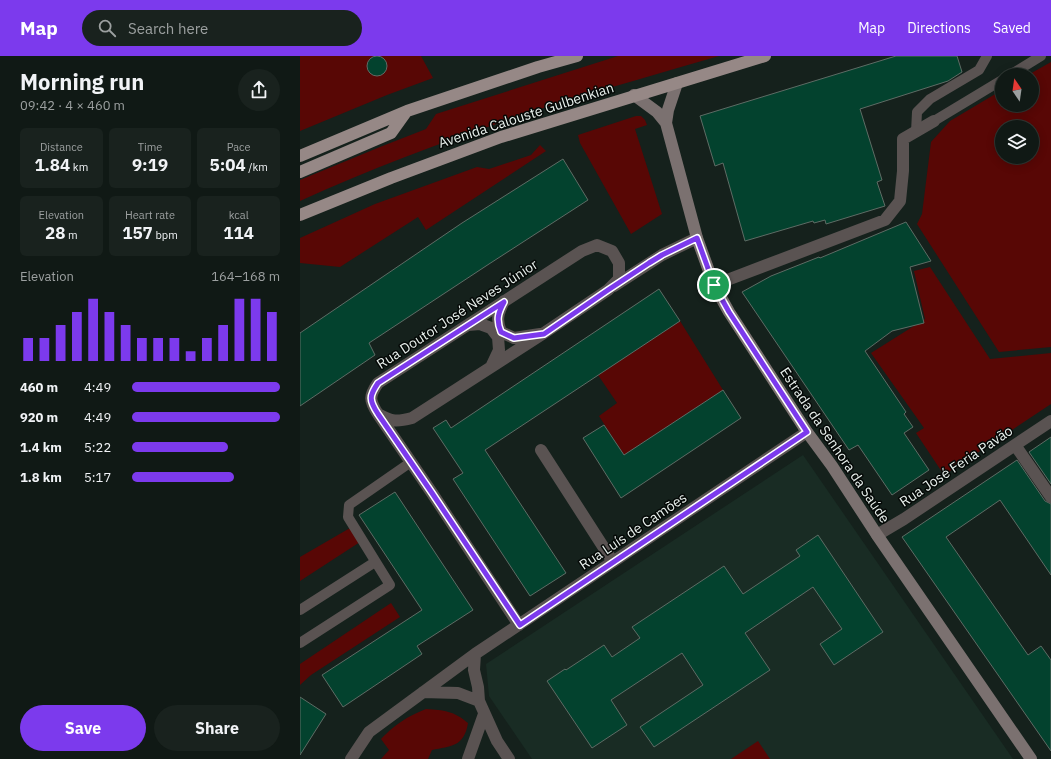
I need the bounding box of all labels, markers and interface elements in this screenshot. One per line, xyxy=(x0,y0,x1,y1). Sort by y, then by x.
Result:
search box xyxy=(82,10,362,46)
text: Map xyxy=(20,16,58,40)
icon: search xyxy=(96,17,118,39)
text: Search here xyxy=(128,19,208,38)
text: Map xyxy=(858,19,885,37)
text: Directions xyxy=(907,19,971,37)
text: Saved xyxy=(993,19,1031,37)
text: Morning run xyxy=(20,67,144,96)
north arrow xyxy=(995,68,1039,112)
map controls xyxy=(995,68,1039,164)
button: share xyxy=(238,69,280,111)
street label: Avenida Calouste Gulbenkian xyxy=(436,78,616,152)
text: 09:42 · 4 × 460 m xyxy=(20,97,125,114)
button: layers xyxy=(995,120,1039,164)
text: Distance xyxy=(40,140,83,154)
text: Time xyxy=(138,140,162,154)
text: Pace xyxy=(227,140,251,154)
text: 1.84 xyxy=(34,154,70,176)
text: 9:19 xyxy=(132,154,168,176)
text: 5:04 xyxy=(209,154,246,176)
text: km xyxy=(70,160,88,174)
text: /km xyxy=(246,160,268,174)
text: Elevation xyxy=(39,208,84,222)
text: Heart rate xyxy=(125,208,175,222)
text: kcal xyxy=(229,208,249,222)
text: 28 xyxy=(45,222,65,244)
text: 157 xyxy=(122,222,153,244)
text: 114 xyxy=(223,222,254,244)
text: m xyxy=(65,228,78,242)
text: bpm xyxy=(153,228,178,242)
street label: Rua Doutor José Neves Júnior xyxy=(373,255,541,373)
text: Elevation xyxy=(20,268,74,285)
text: 164–168 m xyxy=(211,268,280,285)
pin xyxy=(697,268,731,302)
icon: arrive xyxy=(703,274,725,296)
street label: Estrada da Senhora da Saúde xyxy=(776,364,894,526)
text: 460 m xyxy=(20,379,58,396)
text: 4:49 xyxy=(84,379,111,396)
text: 920 m xyxy=(20,409,58,426)
text: 4:49 xyxy=(84,409,111,426)
street label: Rua José Feria Pavão xyxy=(896,421,1016,511)
text: 1.4 km xyxy=(20,439,62,456)
text: 5:22 xyxy=(84,439,111,456)
text: 1.8 km xyxy=(20,469,62,486)
text: 5:17 xyxy=(84,469,111,486)
street label: Rua Luís de Camões xyxy=(576,488,690,574)
button: Save xyxy=(20,705,146,751)
button: Share xyxy=(154,705,280,751)

